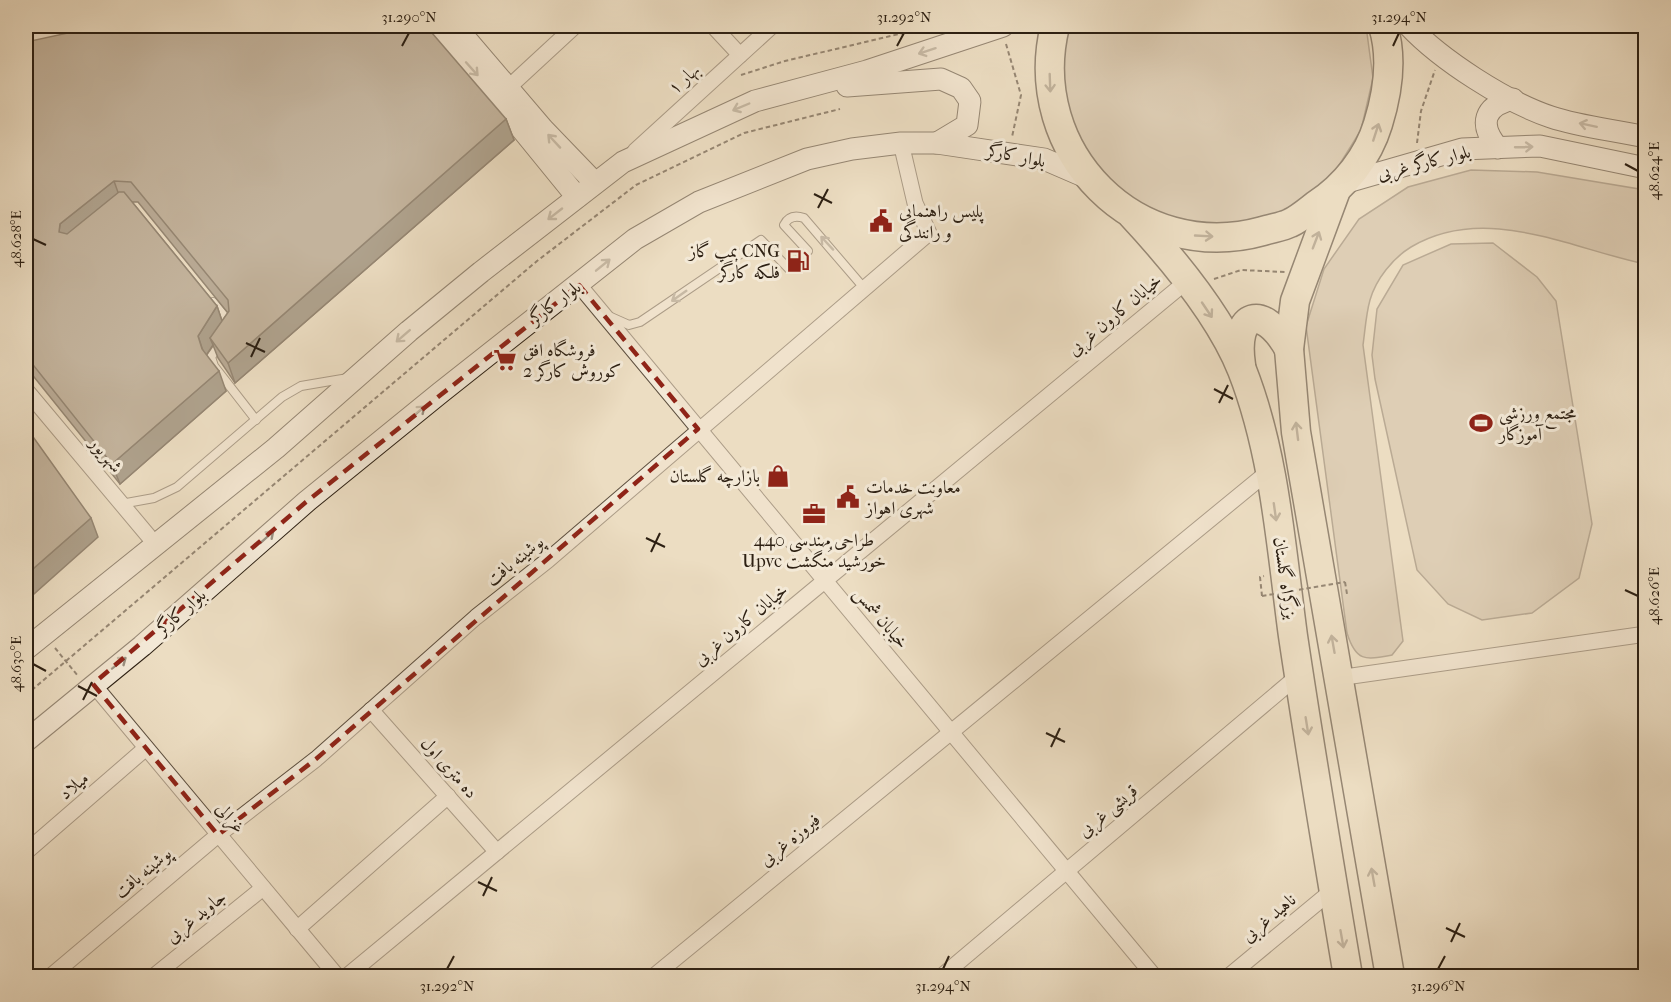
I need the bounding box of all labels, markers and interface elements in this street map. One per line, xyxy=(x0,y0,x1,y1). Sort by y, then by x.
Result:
text: 31.290°N xyxy=(381,8,437,26)
text: 31.292°N xyxy=(877,8,932,26)
text: 31.294°N xyxy=(1371,8,1427,26)
one-way arrow xyxy=(918,46,937,57)
street label: بهار ۱ xyxy=(664,59,705,99)
one-way arrow xyxy=(465,61,479,76)
one-way arrow xyxy=(1044,73,1056,93)
one-way arrow xyxy=(732,102,751,113)
one-way arrow xyxy=(1579,119,1599,130)
one-way arrow xyxy=(1371,123,1382,142)
one-way arrow xyxy=(547,134,561,149)
street label: بلوار کارگر xyxy=(983,138,1048,172)
street label: بلوار کارگر غربی xyxy=(1375,139,1473,187)
one-way arrow xyxy=(1514,141,1534,152)
text: 48.624°E xyxy=(1645,142,1663,200)
place label: پلیس راهنمایی و رانندگی xyxy=(899,201,985,243)
one-way arrow xyxy=(547,208,563,221)
public building icon: پلیس راهنمایی و رانندگی xyxy=(868,208,894,234)
text: 48.628°E xyxy=(7,210,25,268)
one-way arrow xyxy=(1193,231,1213,242)
one-way arrow xyxy=(1312,231,1323,250)
one-way arrow xyxy=(820,236,834,251)
place label: پمپ گاز CNG فلکه کارگر xyxy=(687,240,780,283)
fuel station icon: پمپ گاز CNG فلکه کارگر xyxy=(785,248,811,274)
one-way arrow xyxy=(595,259,611,272)
street label: خیابان کارون غربی xyxy=(1064,270,1168,362)
street label: بلوار کارگر xyxy=(522,275,585,331)
one-way arrow xyxy=(672,290,688,302)
one-way arrow xyxy=(1201,302,1213,318)
one-way arrow xyxy=(396,329,411,343)
place label: فروشگاه افق کوروش کارگر 2 xyxy=(523,338,621,382)
supermarket icon: فروشگاه افق کوروش کارگر 2 xyxy=(492,347,518,373)
place label: مجتمع ورزشی آموزگار xyxy=(1497,403,1576,445)
one-way arrow xyxy=(410,405,425,419)
sports icon: مجتمع ورزشی آموزگار xyxy=(1468,410,1494,436)
one-way arrow xyxy=(1291,421,1302,441)
street label: شهریور xyxy=(83,432,127,478)
shop icon: بازارچه گلستان xyxy=(765,463,791,489)
place label: بازارچه گلستان xyxy=(670,465,760,489)
place label: معاونت خدمات شهری اهواز xyxy=(864,477,961,520)
public building icon: معاونت خدمات شهری اهواز xyxy=(835,484,861,510)
office icon: طراحی مهندسی 440 Upvc خورشید مُنگشت xyxy=(801,501,827,527)
one-way arrow xyxy=(1270,502,1281,522)
one-way arrow xyxy=(259,530,275,543)
street label: پوشینه بافت xyxy=(482,530,551,592)
place label: طراحی مهندسی 440 Upvc خورشید مُنگشت xyxy=(742,530,886,572)
street label: بزرگراه گلستان xyxy=(1269,535,1303,621)
text: 48.626°E xyxy=(1645,567,1663,625)
street label: خیابان کارون غربی xyxy=(690,580,794,672)
street label: بلوار کارگر xyxy=(149,583,210,641)
street label: خیابان شمس xyxy=(848,583,913,654)
one-way arrow xyxy=(1327,635,1338,654)
text: 48.630°E xyxy=(7,636,25,692)
one-way arrow xyxy=(111,657,127,670)
one-way arrow xyxy=(1302,716,1313,735)
street label: ده متری اول xyxy=(416,733,482,803)
street label: میلاد xyxy=(55,768,93,804)
street label: قریشی غربی xyxy=(1074,780,1143,843)
street label: غزالی xyxy=(210,798,249,839)
street label: فیروزه غربی xyxy=(755,809,826,872)
street label: پوشینه بافت xyxy=(110,842,178,904)
one-way arrow xyxy=(1367,868,1378,888)
street label: جاوید غربی xyxy=(162,886,232,949)
street label: ناهید غربی xyxy=(1238,889,1302,948)
one-way arrow xyxy=(1337,929,1348,949)
text: 31.292°N xyxy=(420,977,475,995)
text: 31.294°N xyxy=(915,977,971,995)
text: 31.296°N xyxy=(1411,977,1466,995)

